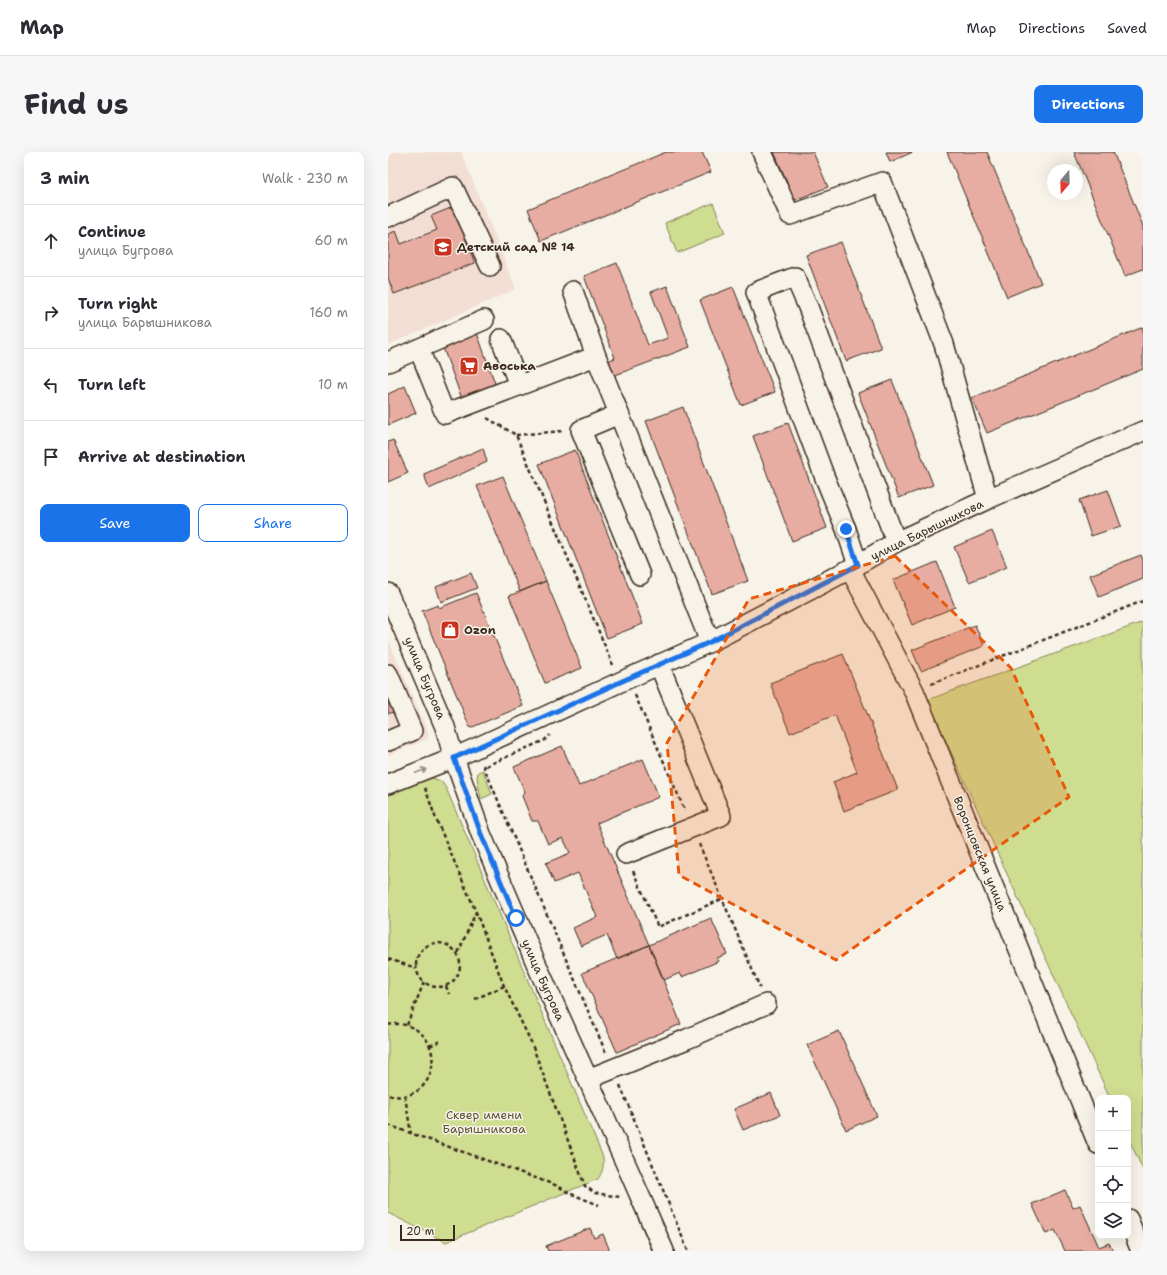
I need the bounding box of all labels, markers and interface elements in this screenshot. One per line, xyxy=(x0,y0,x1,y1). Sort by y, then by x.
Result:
text: Map xyxy=(20,15,64,40)
text: Map xyxy=(967,19,997,37)
text: Directions xyxy=(1019,19,1085,37)
text: Saved xyxy=(1107,19,1147,37)
text: Find us xyxy=(24,85,129,123)
button: Directions xyxy=(1034,85,1143,123)
north arrow xyxy=(1047,164,1083,200)
text: 3 min xyxy=(40,167,90,189)
text: Walk · 230 m xyxy=(262,170,348,187)
text: Continue xyxy=(78,222,146,242)
icon: ahead xyxy=(40,230,62,252)
text: 60 m xyxy=(315,232,348,249)
school or university icon: Детский сад № 14 xyxy=(432,236,454,258)
place label: Детский сад № 14 xyxy=(457,239,575,255)
text: улица Бугрова xyxy=(78,242,173,259)
text: Turn right xyxy=(78,294,158,314)
icon: right xyxy=(40,302,62,324)
text: 160 m xyxy=(310,304,348,321)
text: улица Барышникова xyxy=(78,314,212,331)
supermarket icon: Авоська xyxy=(458,355,480,377)
place label: Авоська xyxy=(483,358,536,374)
icon: left xyxy=(40,374,62,396)
text: Turn left xyxy=(78,375,146,395)
text: 10 m xyxy=(318,376,348,393)
icon: arrive xyxy=(40,446,62,468)
text: Arrive at destination xyxy=(78,447,246,467)
street label: улица Барышникова xyxy=(868,495,987,564)
button: Save xyxy=(40,504,190,542)
button: Share xyxy=(198,504,348,542)
route end xyxy=(837,520,855,538)
shop icon: Ozon xyxy=(439,619,461,641)
place label: Ozon xyxy=(464,622,496,638)
street label: улица Бугрова xyxy=(400,634,450,722)
one-way arrow xyxy=(414,766,426,774)
street label: Воронцовская улица xyxy=(950,794,1011,914)
route start xyxy=(507,909,525,927)
street label: улица Бугрова xyxy=(518,937,568,1024)
map controls xyxy=(1095,1095,1131,1239)
button: + xyxy=(1095,1095,1131,1131)
park label: Сквер имени Барышникова xyxy=(442,1107,526,1137)
button: − xyxy=(1095,1131,1131,1167)
button: locate xyxy=(1095,1167,1131,1203)
button: layers xyxy=(1095,1203,1131,1239)
scale bar xyxy=(400,1223,455,1242)
text: 20 m xyxy=(406,1224,434,1239)

